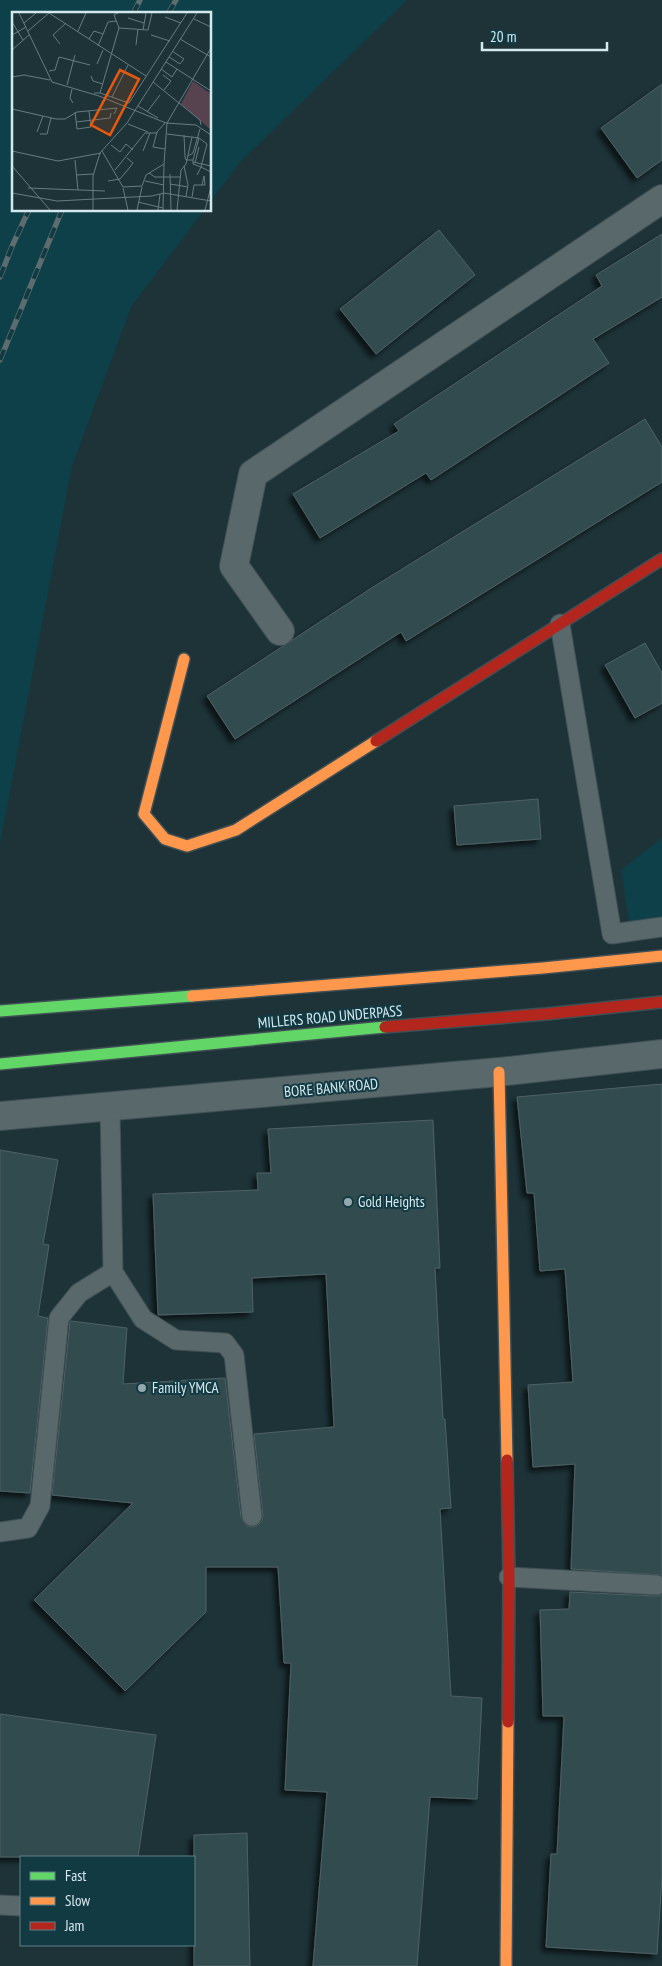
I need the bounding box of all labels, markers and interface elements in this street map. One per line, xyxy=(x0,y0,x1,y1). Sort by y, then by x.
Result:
inset map xyxy=(12,12,211,211)
scale bar xyxy=(482,20,607,52)
text: 20 m xyxy=(490,27,516,46)
street label: MILLERS ROAD UNDERPASS xyxy=(257,1001,403,1032)
street label: BORE BANK ROAD xyxy=(283,1074,379,1101)
place label: Gold Heights xyxy=(358,1192,425,1211)
marker: Gold Heights xyxy=(342,1196,354,1208)
place label: Family YMCA xyxy=(152,1378,220,1397)
marker: Family YMCA xyxy=(136,1382,148,1394)
legend xyxy=(20,1856,195,1946)
text: Fast xyxy=(65,1866,86,1885)
text: Slow xyxy=(65,1891,90,1910)
text: Jam xyxy=(64,1916,84,1935)

